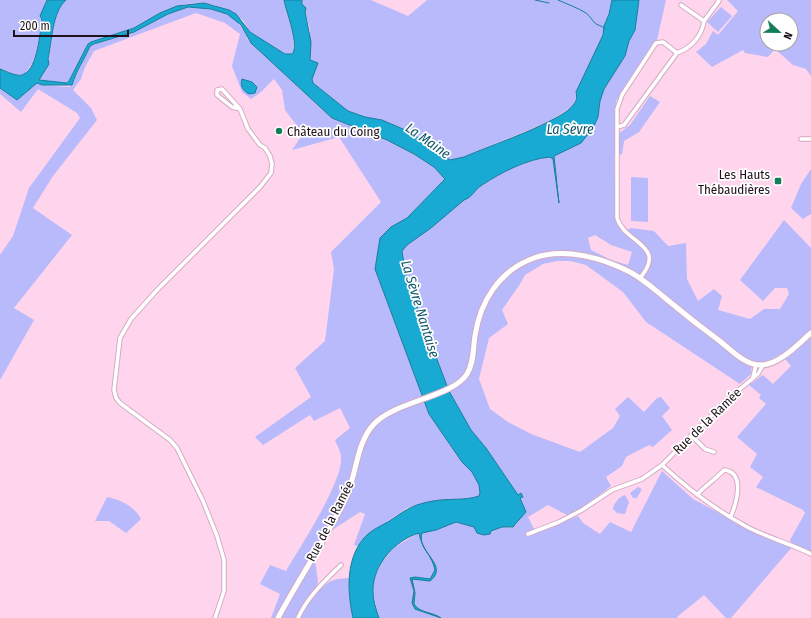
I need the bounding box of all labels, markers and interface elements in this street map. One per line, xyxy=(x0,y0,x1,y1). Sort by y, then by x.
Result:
scale bar xyxy=(14,12,128,38)
north arrow xyxy=(759,12,799,52)
text: 200 m xyxy=(20,19,50,33)
text: N xyxy=(781,30,795,41)
water label: La Maine xyxy=(402,119,454,163)
water label: La Sèvre xyxy=(546,121,594,138)
place label: Château du Coing xyxy=(287,124,380,139)
marker: Château du Coing xyxy=(274,126,284,136)
place label: Les Hauts Thébaudières xyxy=(698,167,770,197)
marker: Les Hauts Thébaudières xyxy=(773,176,783,186)
water label: La Sèvre Nantaise xyxy=(397,258,443,360)
street label: Rue de la Ramée xyxy=(670,385,744,457)
street label: Rue de la Ramée xyxy=(303,478,357,564)

